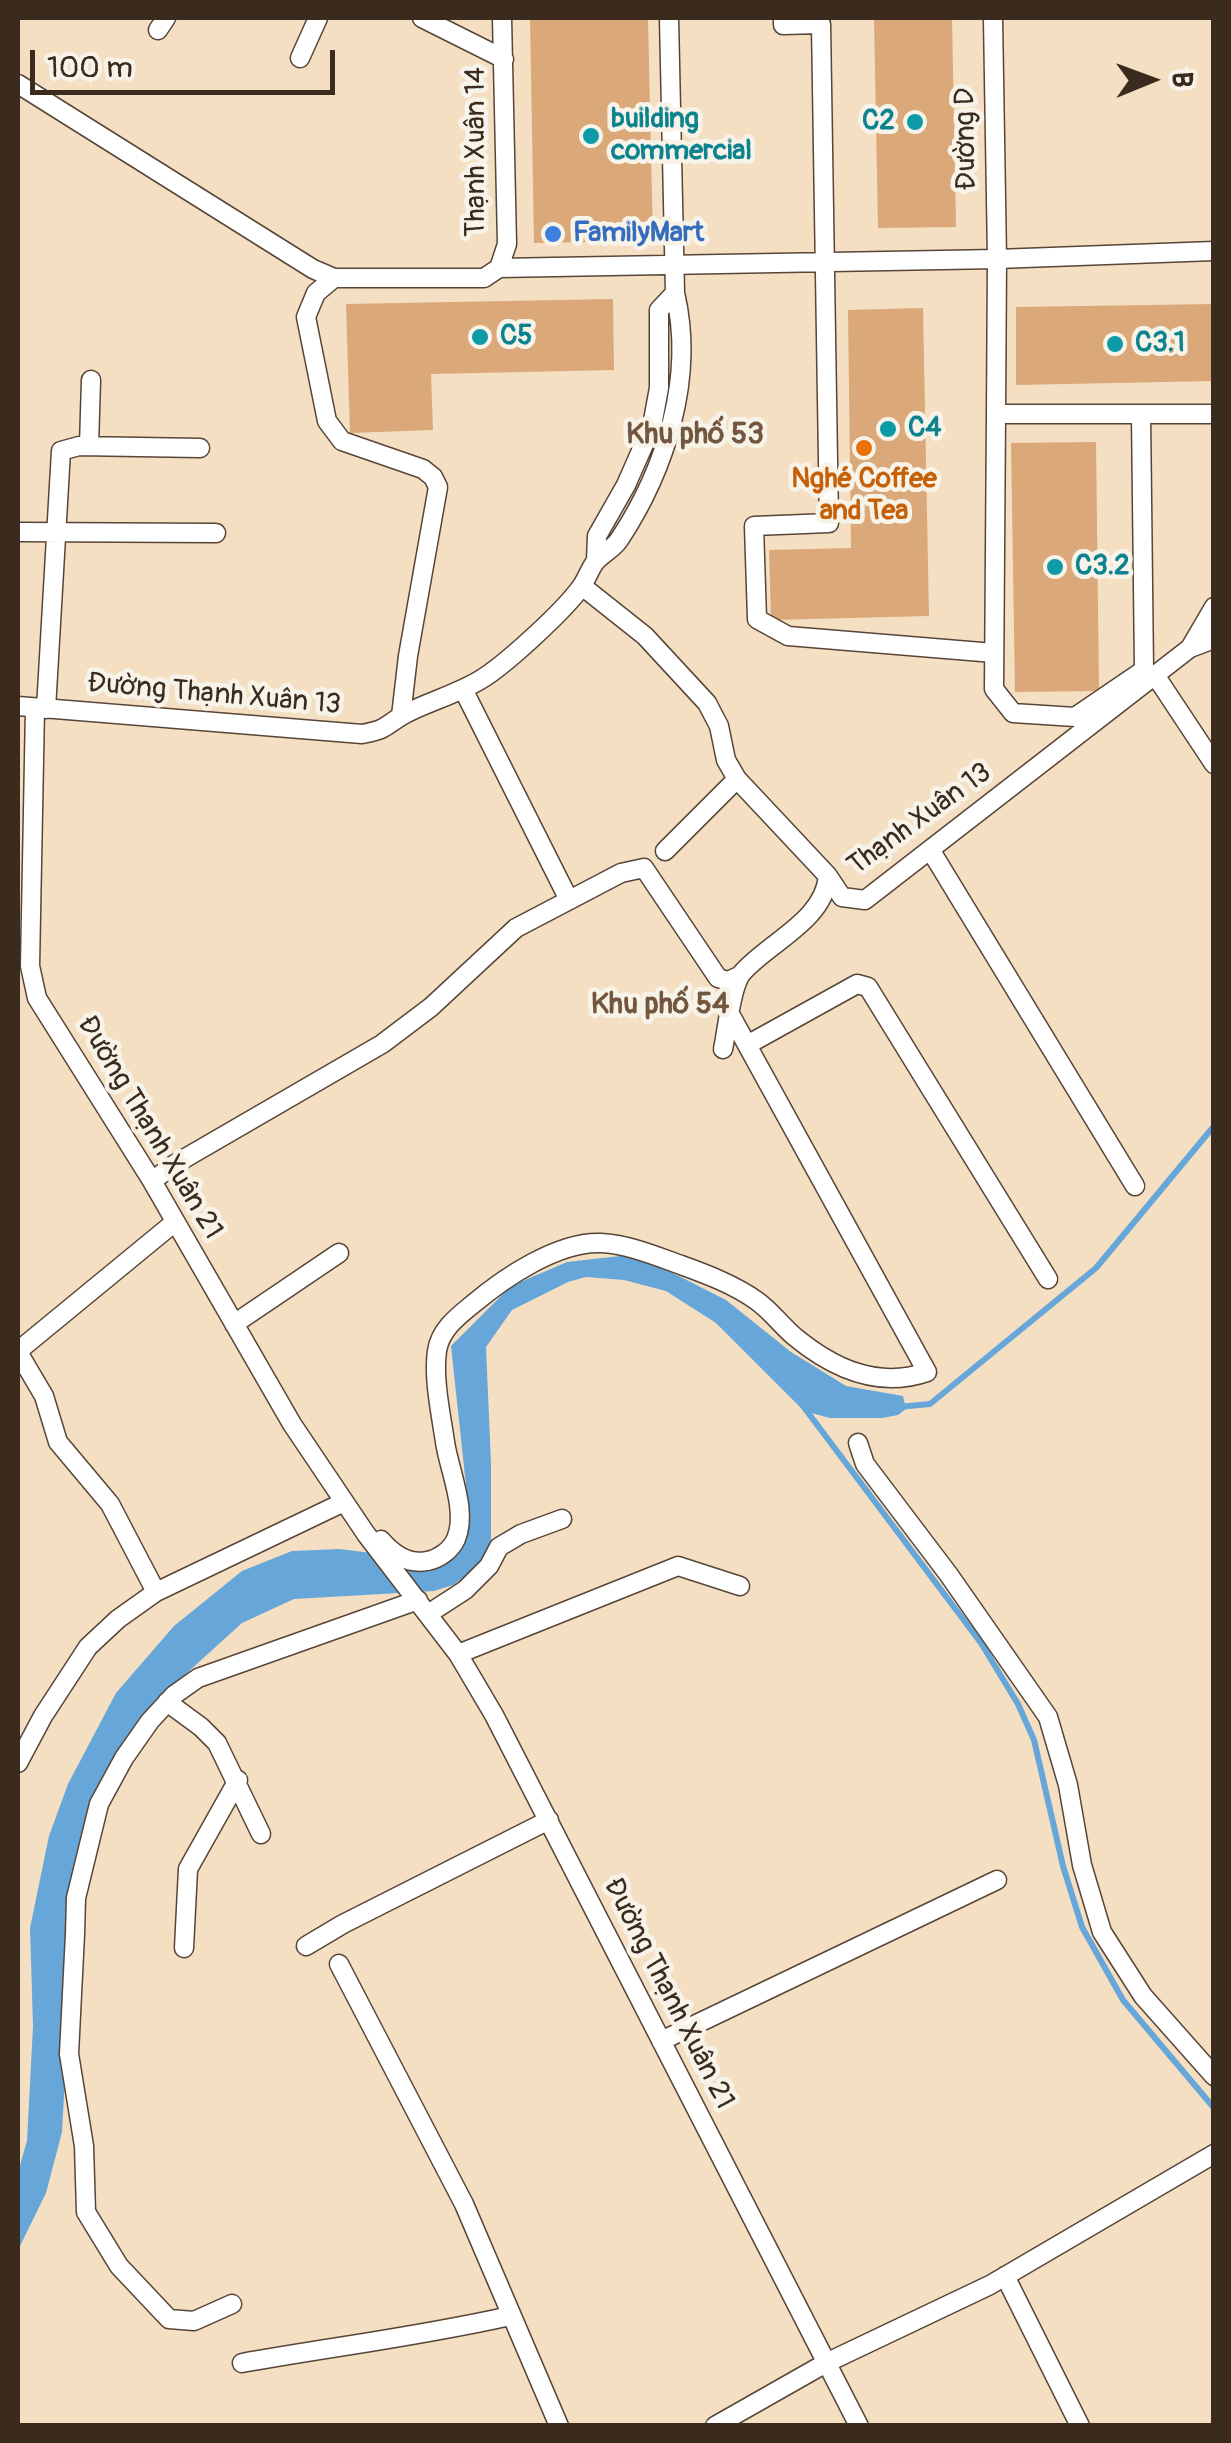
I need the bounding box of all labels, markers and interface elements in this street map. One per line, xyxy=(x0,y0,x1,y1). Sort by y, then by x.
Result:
scale bar xyxy=(35,30,340,92)
north arrow xyxy=(1101,30,1201,130)
text: 100 m xyxy=(47,49,133,86)
street label: Thạnh Xuân 14 xyxy=(460,67,494,237)
text: B xyxy=(1164,71,1199,88)
street label: Đường D xyxy=(949,87,985,191)
place label: building commercial xyxy=(611,103,752,169)
place label: С2 xyxy=(862,105,895,139)
marker: С2 xyxy=(904,111,926,133)
marker: building commercial xyxy=(580,125,602,147)
place label: FamilyMart xyxy=(573,217,704,251)
marker: FamilyMart xyxy=(542,223,564,245)
place label: C5 xyxy=(500,320,532,354)
marker: C5 xyxy=(469,326,491,348)
place label: С3.1 xyxy=(1135,327,1185,361)
marker: С3.1 xyxy=(1104,333,1126,355)
place label: C4 xyxy=(908,412,942,446)
district label: Khu phố 53 xyxy=(626,417,764,453)
marker: C4 xyxy=(877,418,899,440)
marker: Nghé Coffee and Tea xyxy=(853,437,875,459)
place label: Nghé Coffee and Tea xyxy=(791,463,937,529)
place label: C3.2 xyxy=(1075,550,1130,584)
marker: C3.2 xyxy=(1044,556,1066,578)
street label: Đường Thạnh Xuân 13 xyxy=(86,667,342,723)
street label: Thạnh Xuân 13 xyxy=(842,757,998,883)
district label: Khu phố 54 xyxy=(591,987,729,1023)
street label: Đường Thạnh Xuân 21 xyxy=(69,1010,229,1246)
street label: Đường Thạnh Xuân 21 xyxy=(595,1873,741,2115)

